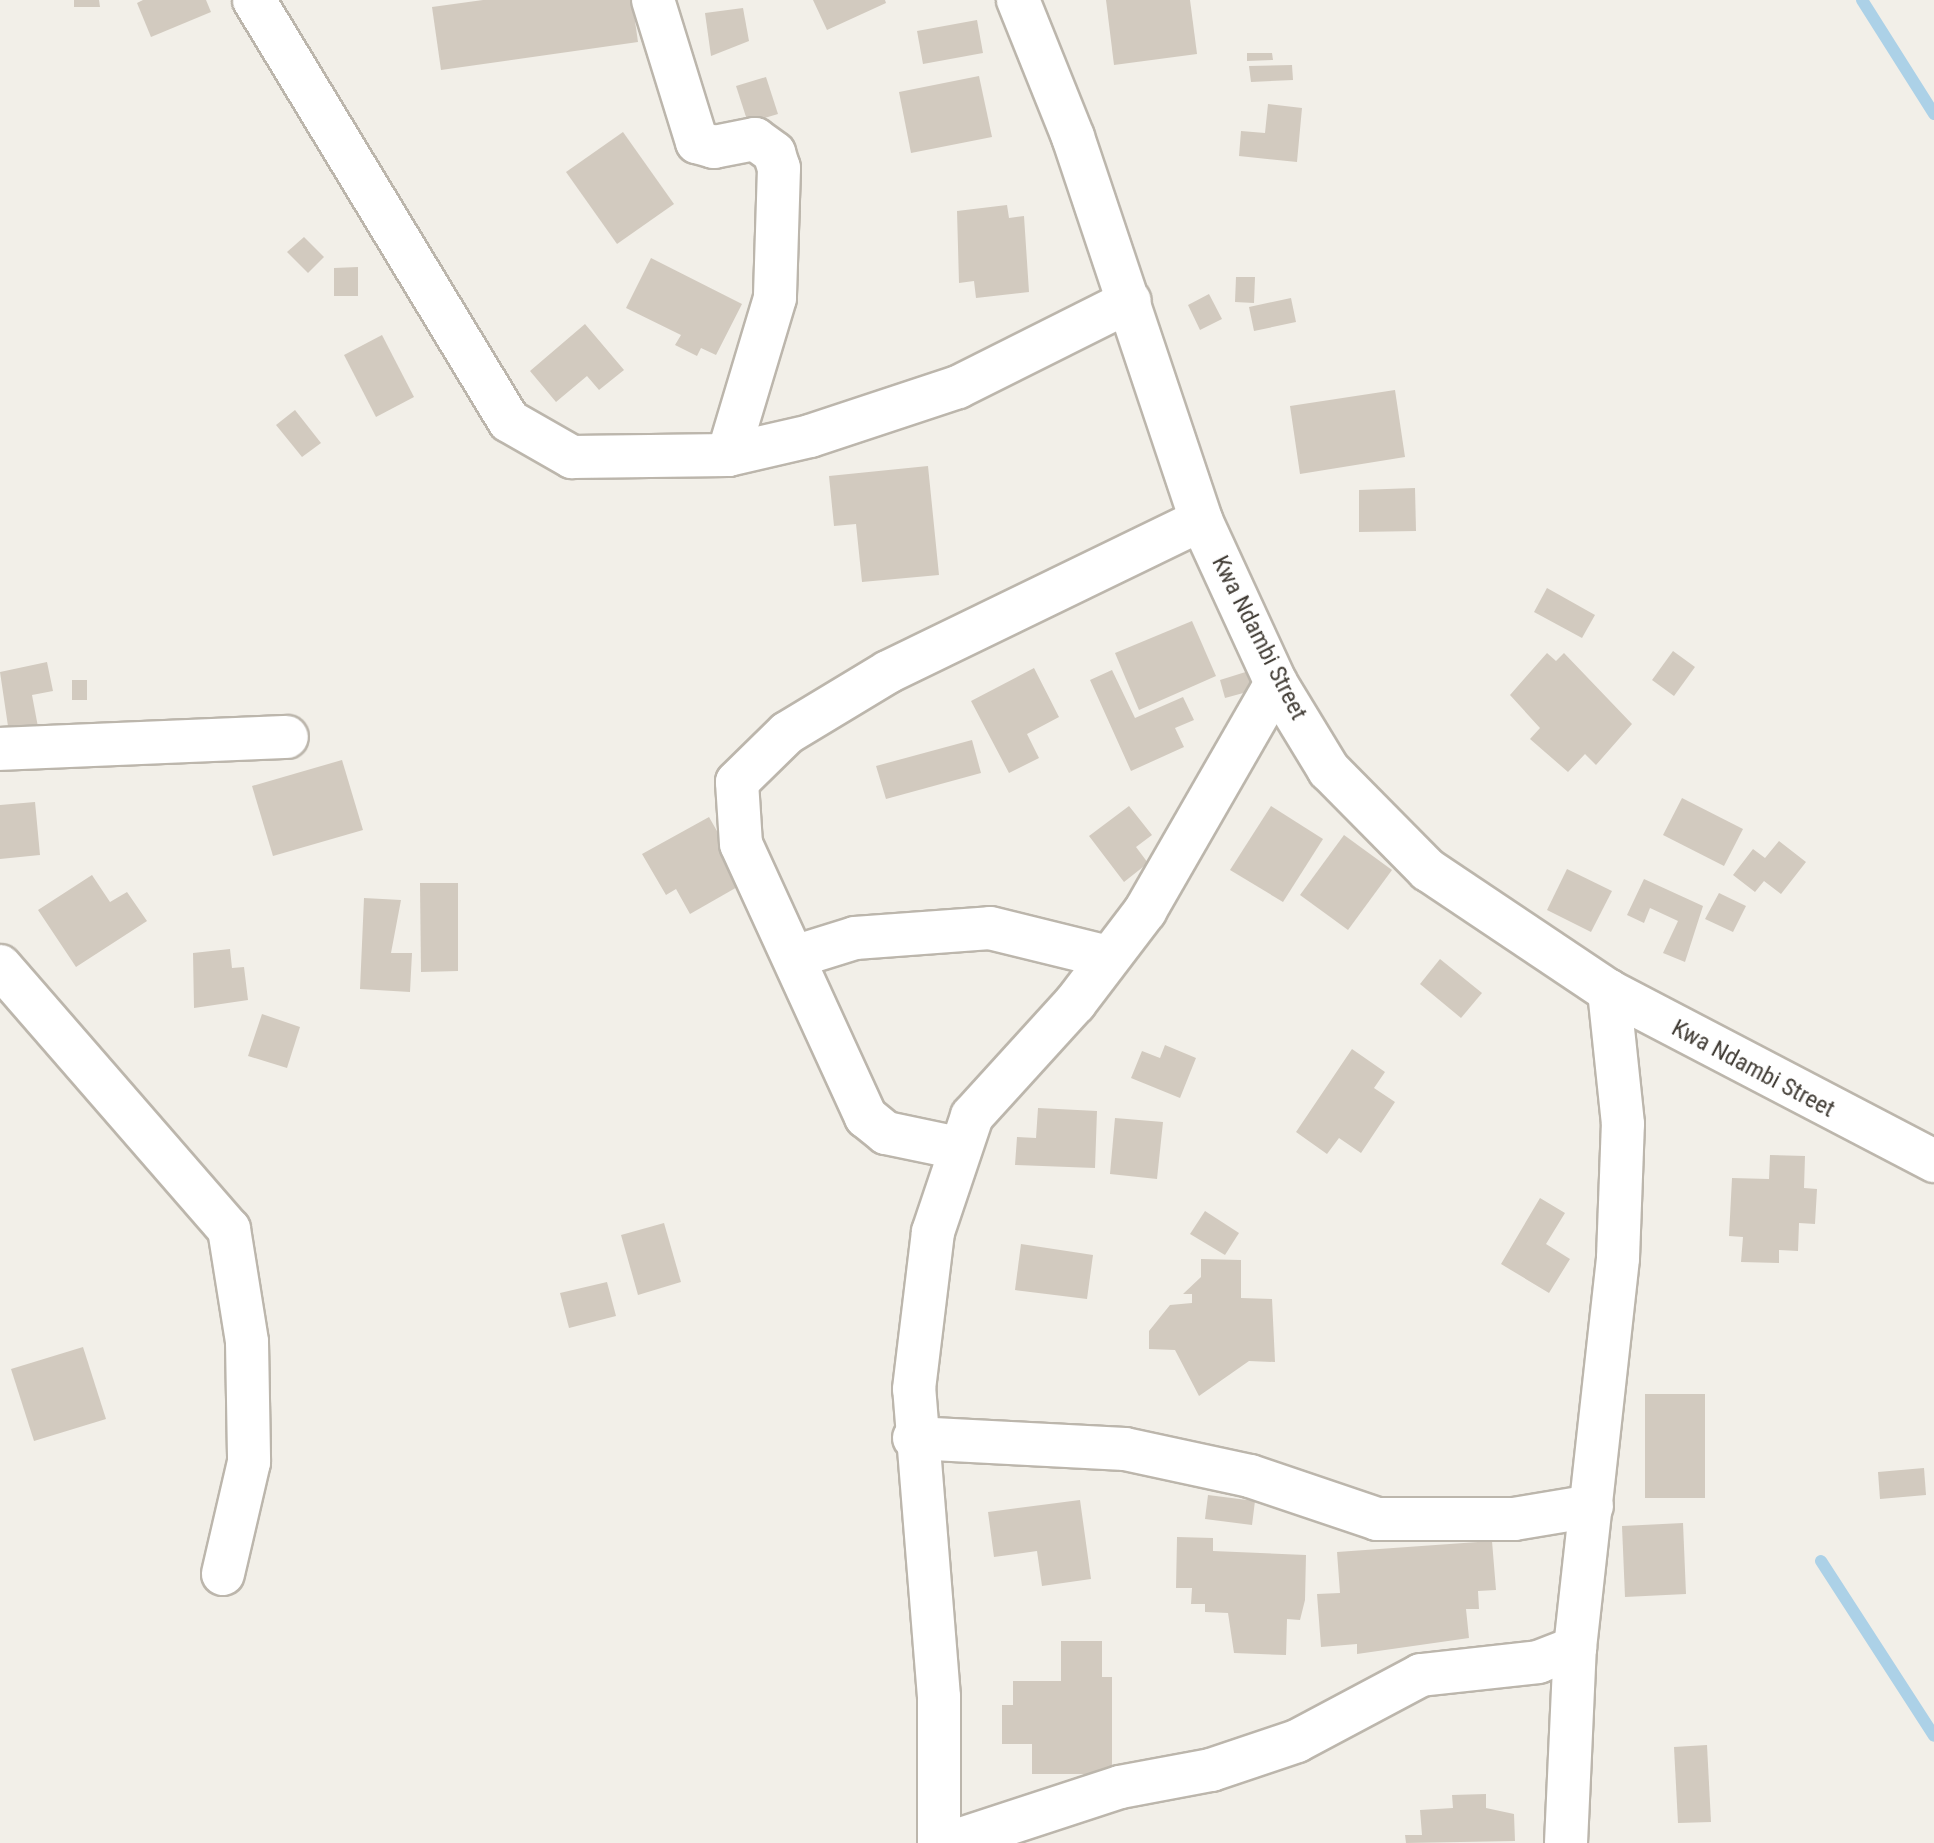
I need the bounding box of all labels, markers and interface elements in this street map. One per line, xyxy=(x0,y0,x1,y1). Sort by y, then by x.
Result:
street label: Kwa Ndambi Street xyxy=(1205,551,1313,725)
street label: Kwa Ndambi Street xyxy=(1667,1014,1839,1124)

